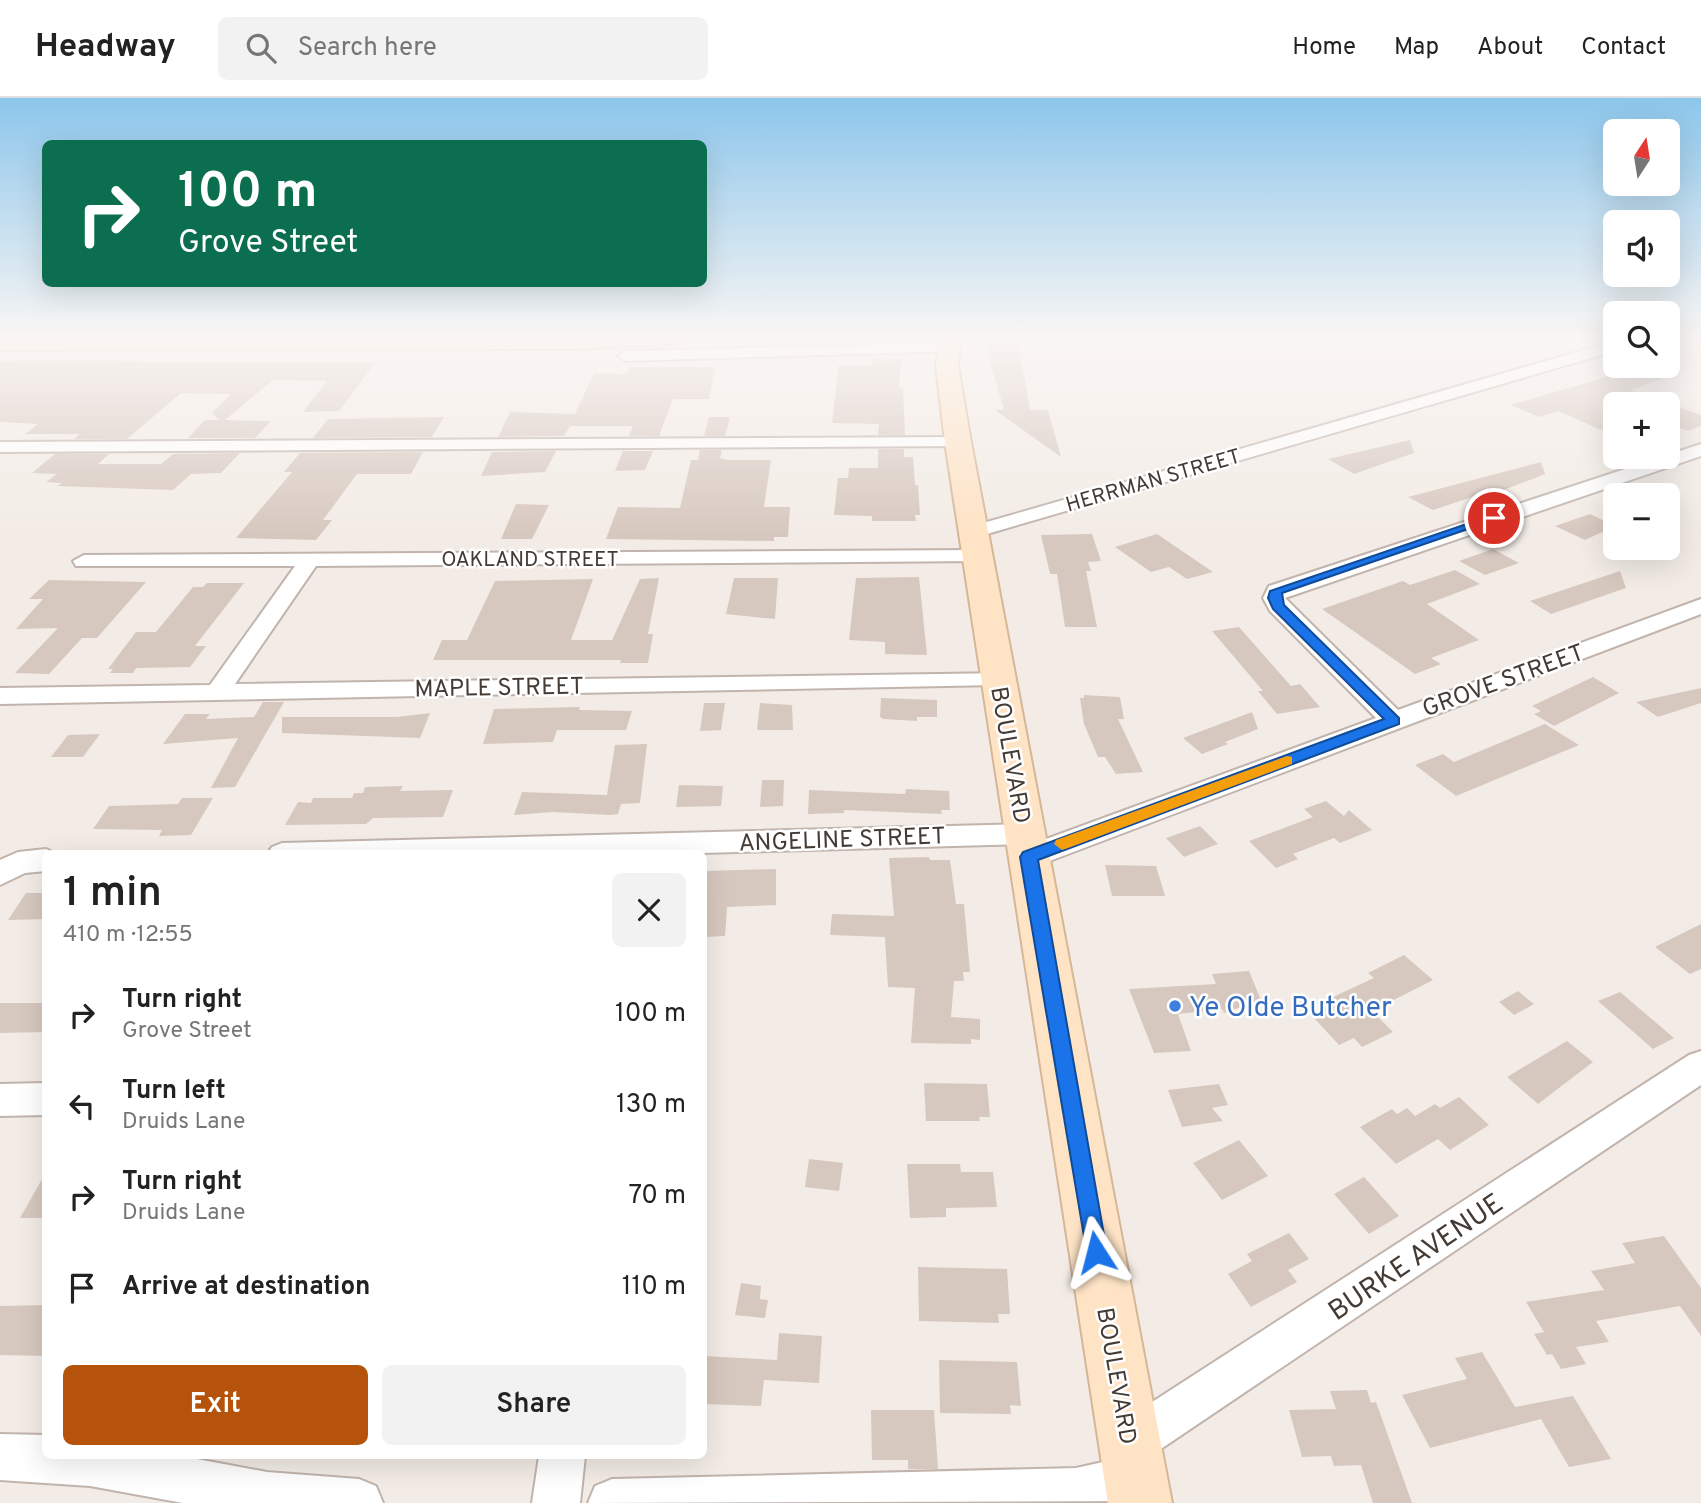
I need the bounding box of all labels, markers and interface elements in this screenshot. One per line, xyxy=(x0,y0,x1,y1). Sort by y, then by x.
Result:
search box xyxy=(218,17,708,80)
text: Headway xyxy=(35,27,176,69)
icon: search xyxy=(242,29,280,67)
text: Search here xyxy=(298,32,437,65)
text: Home xyxy=(1292,33,1356,63)
text: Map xyxy=(1394,33,1439,63)
text: About xyxy=(1477,33,1543,63)
text: Contact xyxy=(1581,33,1666,63)
north arrow xyxy=(1603,119,1680,196)
map controls xyxy=(1603,119,1680,560)
text: 100 m xyxy=(178,163,317,225)
icon: right xyxy=(63,168,154,259)
button: sound xyxy=(1603,210,1680,287)
text: Grove Street xyxy=(178,224,358,264)
button: search xyxy=(1603,301,1680,378)
button: + xyxy=(1603,392,1680,469)
street label: HERRMAN STREET xyxy=(1063,444,1244,519)
button: − xyxy=(1603,483,1680,560)
pin xyxy=(1464,488,1524,548)
icon: arrive xyxy=(1475,499,1513,537)
street label: OAKLAND STREET xyxy=(441,547,619,574)
street label: GROVE STREET xyxy=(1419,639,1589,725)
street label: MAPLE STREET xyxy=(414,673,584,705)
street label: BOULEVARD xyxy=(982,684,1036,826)
street label: ANGELINE STREET xyxy=(738,822,946,860)
text: 1 min xyxy=(63,868,162,921)
button: close xyxy=(612,873,686,947)
text: 410 m · 12:55 xyxy=(63,921,193,950)
text: Turn right xyxy=(122,984,242,1017)
place label: Ye Olde Butcher xyxy=(1189,991,1392,1027)
icon: right xyxy=(63,996,101,1034)
text: 100 m xyxy=(615,998,686,1031)
marker: Ye Olde Butcher xyxy=(1167,998,1183,1014)
text: Grove Street xyxy=(122,1017,252,1046)
text: Turn left xyxy=(122,1075,226,1108)
icon: left xyxy=(63,1087,101,1125)
text: 130 m xyxy=(616,1089,686,1122)
text: Druids Lane xyxy=(122,1108,245,1137)
text: Turn right xyxy=(122,1166,242,1199)
icon: right xyxy=(63,1178,101,1216)
text: 70 m xyxy=(628,1180,686,1213)
street label: BURKE AVENUE xyxy=(1322,1187,1511,1330)
text: Druids Lane xyxy=(122,1199,245,1228)
position arrow xyxy=(1059,1215,1133,1289)
icon: arrive xyxy=(63,1269,101,1307)
text: Arrive at destination xyxy=(122,1271,370,1304)
text: 110 m xyxy=(622,1271,686,1304)
street label: BOULEVARD xyxy=(1088,1305,1142,1447)
button: Exit xyxy=(63,1365,368,1445)
button: Share xyxy=(382,1365,686,1445)

